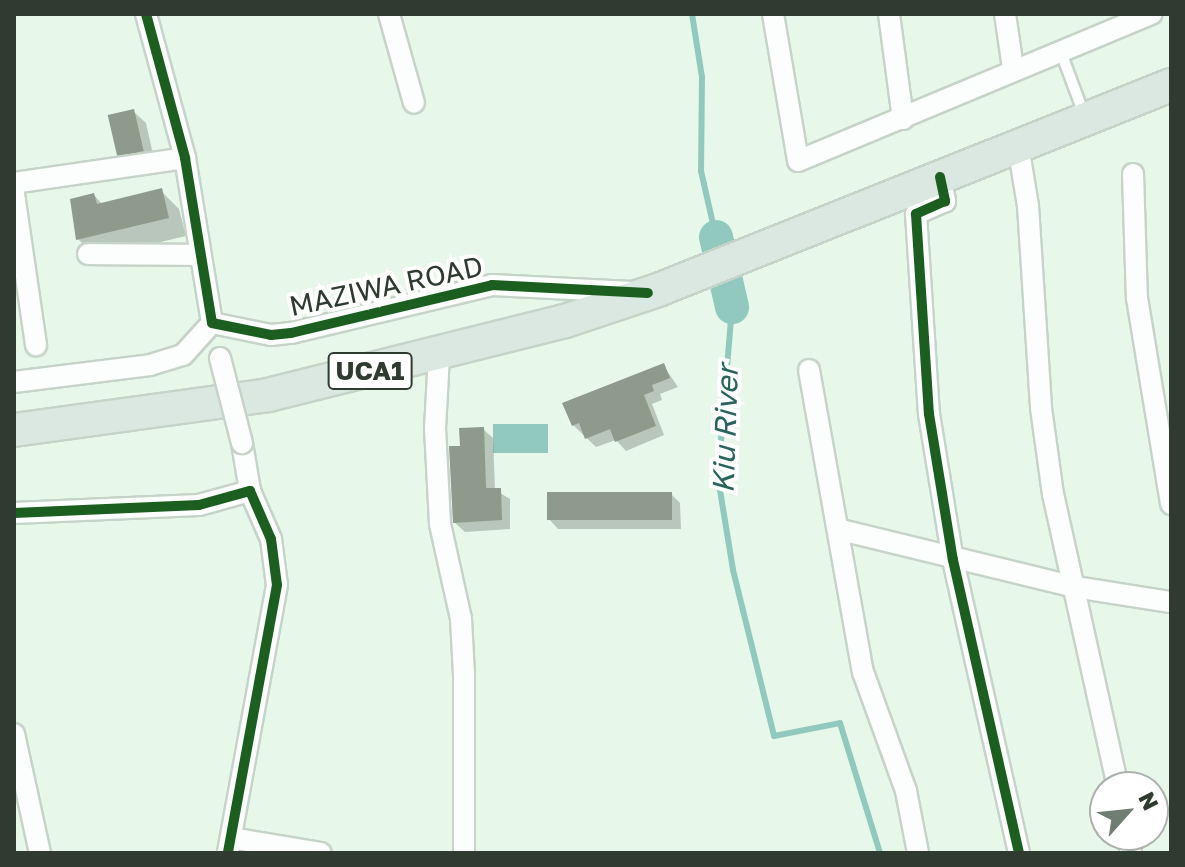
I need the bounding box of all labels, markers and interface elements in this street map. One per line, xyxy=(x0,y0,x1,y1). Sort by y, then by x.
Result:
street label: MAZIWA ROAD xyxy=(286,249,486,323)
road number: UCA1 xyxy=(326,349,414,393)
water label: Kiu River xyxy=(705,364,745,494)
north arrow xyxy=(1089,771,1169,851)
text: N xyxy=(1133,787,1165,814)

